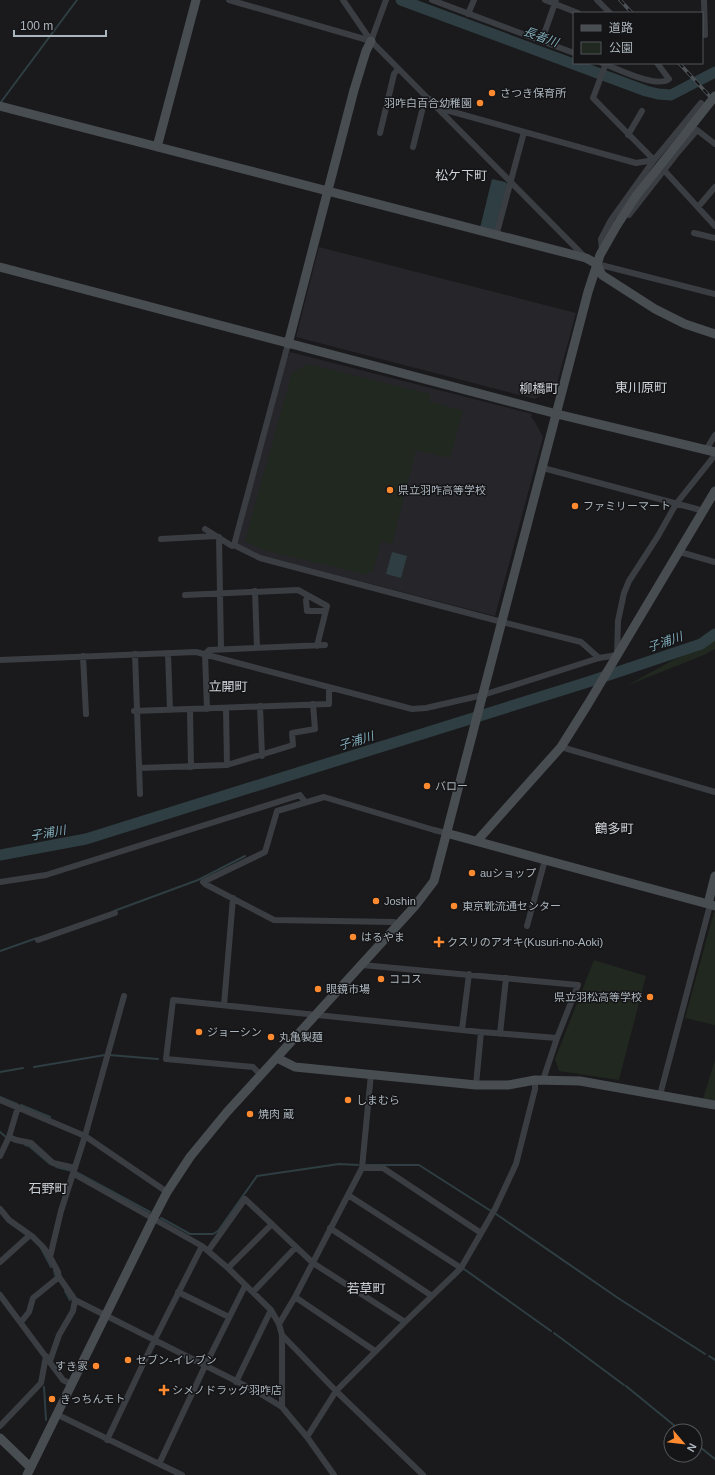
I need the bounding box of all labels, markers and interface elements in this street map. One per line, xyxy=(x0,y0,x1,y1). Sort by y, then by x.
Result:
scale bar xyxy=(14,12,106,38)
legend xyxy=(573,12,703,64)
text: 100 m xyxy=(20,19,53,33)
text: 道路 xyxy=(609,21,633,35)
water label: 長者川 xyxy=(522,24,562,50)
text: 公園 xyxy=(609,41,633,55)
place label: さつき保育所 xyxy=(500,87,567,99)
marker: さつき保育所 xyxy=(487,88,497,98)
place label: 羽咋白百合幼稚園 xyxy=(384,97,472,109)
marker: 羽咋白百合幼稚園 xyxy=(475,98,485,108)
district label: 松ケ下町 xyxy=(435,168,487,183)
district label: 東川原町 xyxy=(615,380,667,395)
district label: 柳橋町 xyxy=(519,381,559,396)
place label: 県立羽咋高等学校 xyxy=(398,484,486,496)
marker: 県立羽咋高等学校 xyxy=(385,485,395,495)
place label: ファミリーマート xyxy=(583,500,671,512)
marker: ファミリーマート xyxy=(570,501,580,511)
water label: 子浦川 xyxy=(646,629,686,654)
district label: 立開町 xyxy=(208,679,248,694)
water label: 子浦川 xyxy=(337,728,377,753)
place label: バロー xyxy=(435,780,468,792)
marker: バロー xyxy=(422,781,432,791)
district label: 鶴多町 xyxy=(594,821,634,836)
water label: 子浦川 xyxy=(29,823,69,843)
place label: auショップ xyxy=(480,867,536,879)
marker: auショップ xyxy=(467,868,477,878)
place label: Joshin xyxy=(384,895,416,907)
marker: Joshin xyxy=(371,896,381,906)
place label: 東京靴流通センター xyxy=(462,900,561,912)
marker: 東京靴流通センター xyxy=(449,901,459,911)
place label: はるやま xyxy=(361,931,405,943)
marker: はるやま xyxy=(348,932,358,942)
place label: クスリのアオキ(Kusuri-no-Aoki) xyxy=(447,936,603,948)
marker: クスリのアオキ(Kusuri-no-Aoki) xyxy=(434,937,444,947)
place label: ココス xyxy=(389,973,422,985)
marker: ココス xyxy=(376,974,386,984)
place label: 眼鏡市場 xyxy=(326,983,370,995)
marker: 眼鏡市場 xyxy=(313,984,323,994)
place label: 県立羽松高等学校 xyxy=(554,991,642,1003)
marker: 県立羽松高等学校 xyxy=(645,992,655,1002)
place label: ジョーシン xyxy=(207,1026,262,1038)
marker: ジョーシン xyxy=(194,1027,204,1037)
place label: 丸亀製麺 xyxy=(279,1031,323,1043)
marker: 丸亀製麺 xyxy=(266,1032,276,1042)
place label: しまむら xyxy=(356,1094,400,1106)
marker: しまむら xyxy=(343,1095,353,1105)
place label: 焼肉 蔵 xyxy=(258,1108,294,1120)
marker: 焼肉 蔵 xyxy=(245,1109,255,1119)
district label: 石野町 xyxy=(28,1181,68,1196)
district label: 若草町 xyxy=(346,1281,386,1296)
place label: セブン-イレブン xyxy=(136,1354,217,1366)
marker: セブン-イレブン xyxy=(123,1355,133,1365)
place label: すき家 xyxy=(55,1360,88,1372)
marker: すき家 xyxy=(91,1361,101,1371)
place label: シメノドラッグ羽咋店 xyxy=(172,1384,282,1396)
marker: シメノドラッグ羽咋店 xyxy=(159,1385,169,1395)
place label: きっちんモト xyxy=(60,1393,126,1405)
marker: きっちんモト xyxy=(47,1394,57,1404)
north arrow xyxy=(663,1423,703,1463)
text: N xyxy=(685,1441,699,1454)

